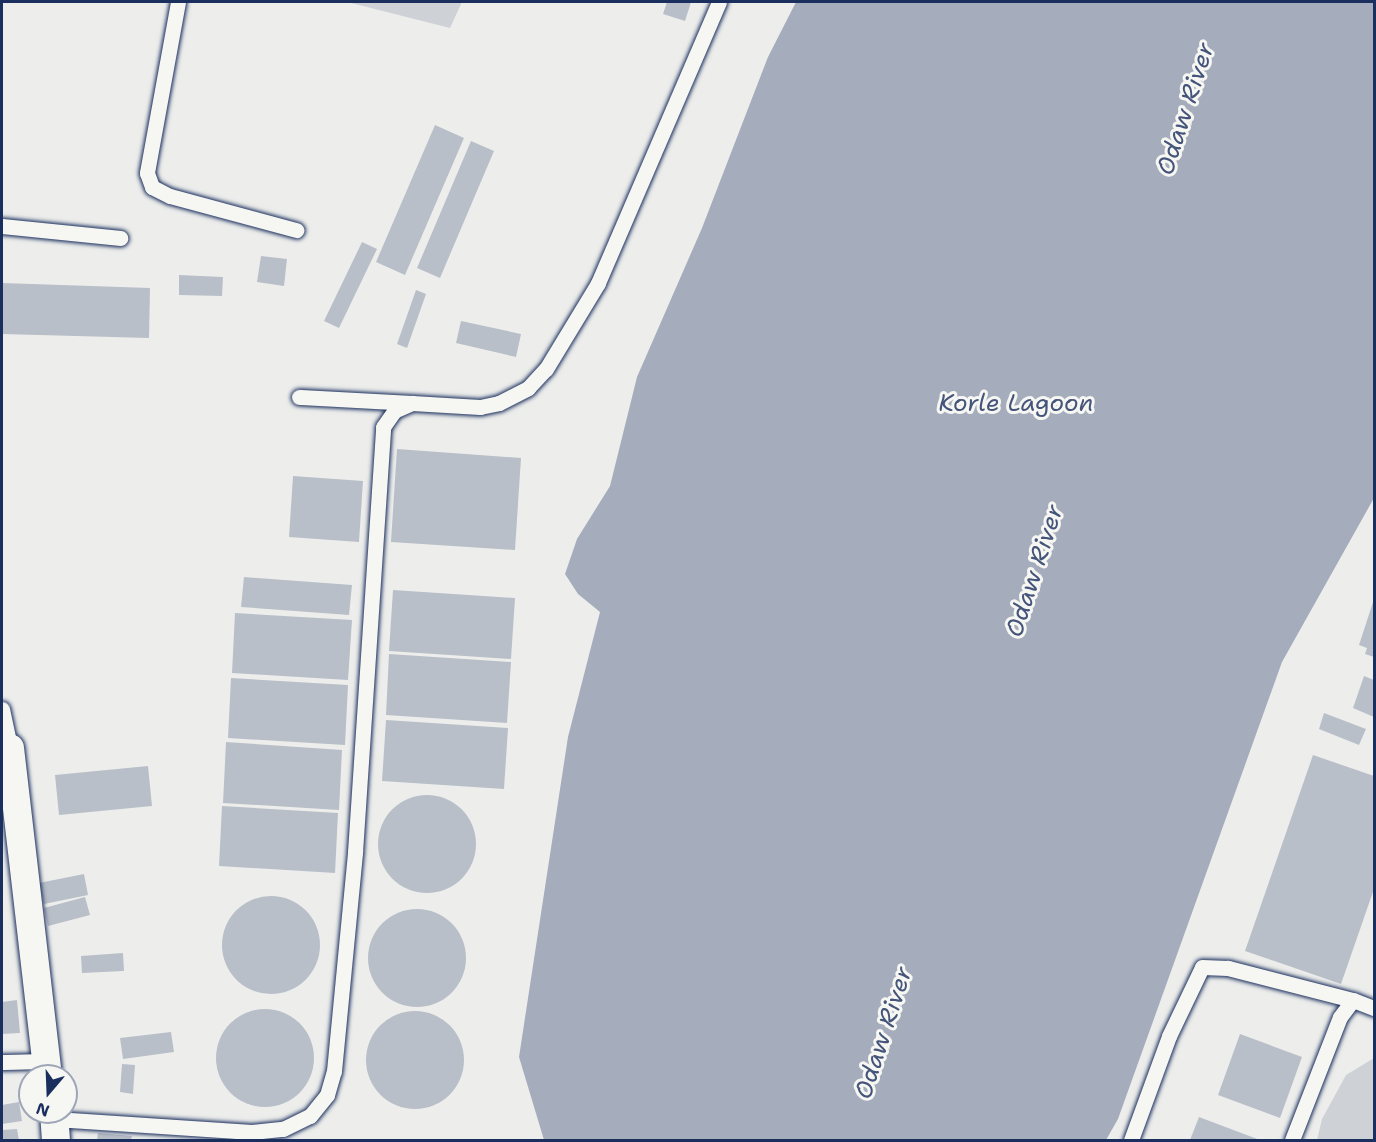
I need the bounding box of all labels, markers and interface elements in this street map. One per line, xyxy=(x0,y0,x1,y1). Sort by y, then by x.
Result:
water label: Odaw River xyxy=(1151,39,1221,179)
water label: Korle Lagoon xyxy=(939,390,1093,418)
water label: Odaw River xyxy=(1000,501,1070,641)
water label: Odaw River xyxy=(849,963,919,1103)
north arrow xyxy=(18,1064,78,1124)
text: N xyxy=(33,1098,52,1122)

